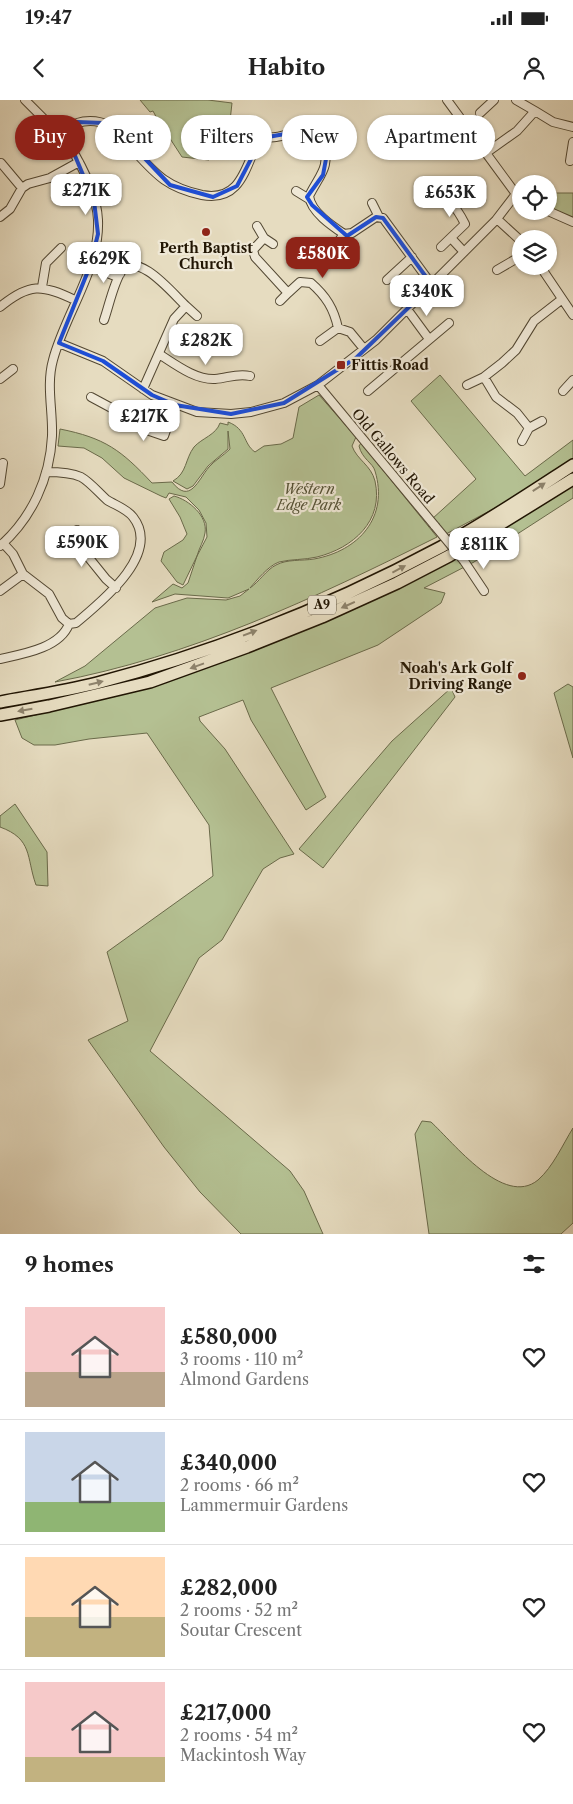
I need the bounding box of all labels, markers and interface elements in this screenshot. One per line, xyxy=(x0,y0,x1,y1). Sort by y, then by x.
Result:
text: 19:47 xyxy=(25,6,72,29)
icon: back xyxy=(25,54,53,82)
text: Habito xyxy=(248,54,325,81)
icon: person xyxy=(520,54,548,82)
chip: Buy xyxy=(15,115,85,160)
chip: Rent xyxy=(95,115,171,160)
chip: Filters xyxy=(181,115,272,160)
chip: New xyxy=(282,115,357,160)
chip: Apartment xyxy=(367,115,495,160)
pin: £271K xyxy=(51,174,121,216)
map controls xyxy=(512,175,557,275)
button: locate xyxy=(512,175,557,220)
pin: £653K xyxy=(415,176,485,218)
text: £271K xyxy=(62,180,110,200)
text: £653K xyxy=(425,182,475,202)
marker: Perth Baptist Church xyxy=(200,226,212,238)
button: layers xyxy=(512,230,557,275)
pin: £580K xyxy=(288,236,358,279)
place label: Perth Baptist Church xyxy=(159,239,253,273)
pin: £629K xyxy=(69,242,139,284)
text: £580K xyxy=(297,243,349,263)
text: £629K xyxy=(78,248,130,268)
pin: £340K xyxy=(392,274,462,317)
text: £340K xyxy=(401,281,453,301)
pin: £282K xyxy=(171,324,241,366)
text: £282K xyxy=(180,330,232,350)
place label: Fittis Road xyxy=(351,356,429,374)
marker: Fittis Road xyxy=(335,359,347,371)
pin: £217K xyxy=(109,400,179,442)
street label: Old Gallows Road xyxy=(348,405,438,508)
text: £217K xyxy=(120,406,168,426)
park label: Western Edge Park xyxy=(276,480,342,514)
one-way arrow xyxy=(533,482,546,492)
pin: £590K xyxy=(47,526,117,568)
pin: £811K xyxy=(449,528,519,570)
text: £590K xyxy=(56,532,108,552)
text: £811K xyxy=(460,534,508,554)
one-way arrow xyxy=(392,565,406,573)
road number: A9 xyxy=(308,596,336,614)
one-way arrow xyxy=(341,602,355,610)
one-way arrow xyxy=(243,629,258,637)
place label: Noah's Ark Golf Driving Range xyxy=(400,659,514,693)
one-way arrow xyxy=(189,662,204,670)
marker: Noah's Ark Golf Driving Range xyxy=(516,670,528,682)
one-way arrow xyxy=(88,679,103,687)
one-way arrow xyxy=(16,707,32,715)
icon: filters xyxy=(520,1250,548,1278)
text: 9 homes xyxy=(25,1252,114,1277)
text: £580,000 xyxy=(180,1324,277,1349)
icon: home xyxy=(65,1327,125,1387)
icon: heart xyxy=(520,1343,548,1371)
text: 3 rooms · 110 m² xyxy=(180,1349,303,1369)
text: Almond Gardens xyxy=(180,1369,309,1389)
text: £340,000 xyxy=(180,1450,277,1475)
icon: home xyxy=(65,1452,125,1512)
icon: heart xyxy=(520,1468,548,1496)
text: 2 rooms · 66 m² xyxy=(180,1475,299,1495)
text: Lammermuir Gardens xyxy=(180,1495,348,1515)
text: £282,000 xyxy=(180,1575,278,1600)
icon: home xyxy=(65,1577,125,1637)
icon: heart xyxy=(520,1593,548,1621)
text: 2 rooms · 52 m² xyxy=(180,1600,298,1620)
text: Soutar Crescent xyxy=(180,1620,302,1640)
text: £217,000 xyxy=(180,1700,271,1725)
icon: home xyxy=(65,1702,125,1762)
icon: heart xyxy=(520,1718,548,1746)
text: 2 rooms · 54 m² xyxy=(180,1725,298,1745)
text: Mackintosh Way xyxy=(180,1745,306,1765)

